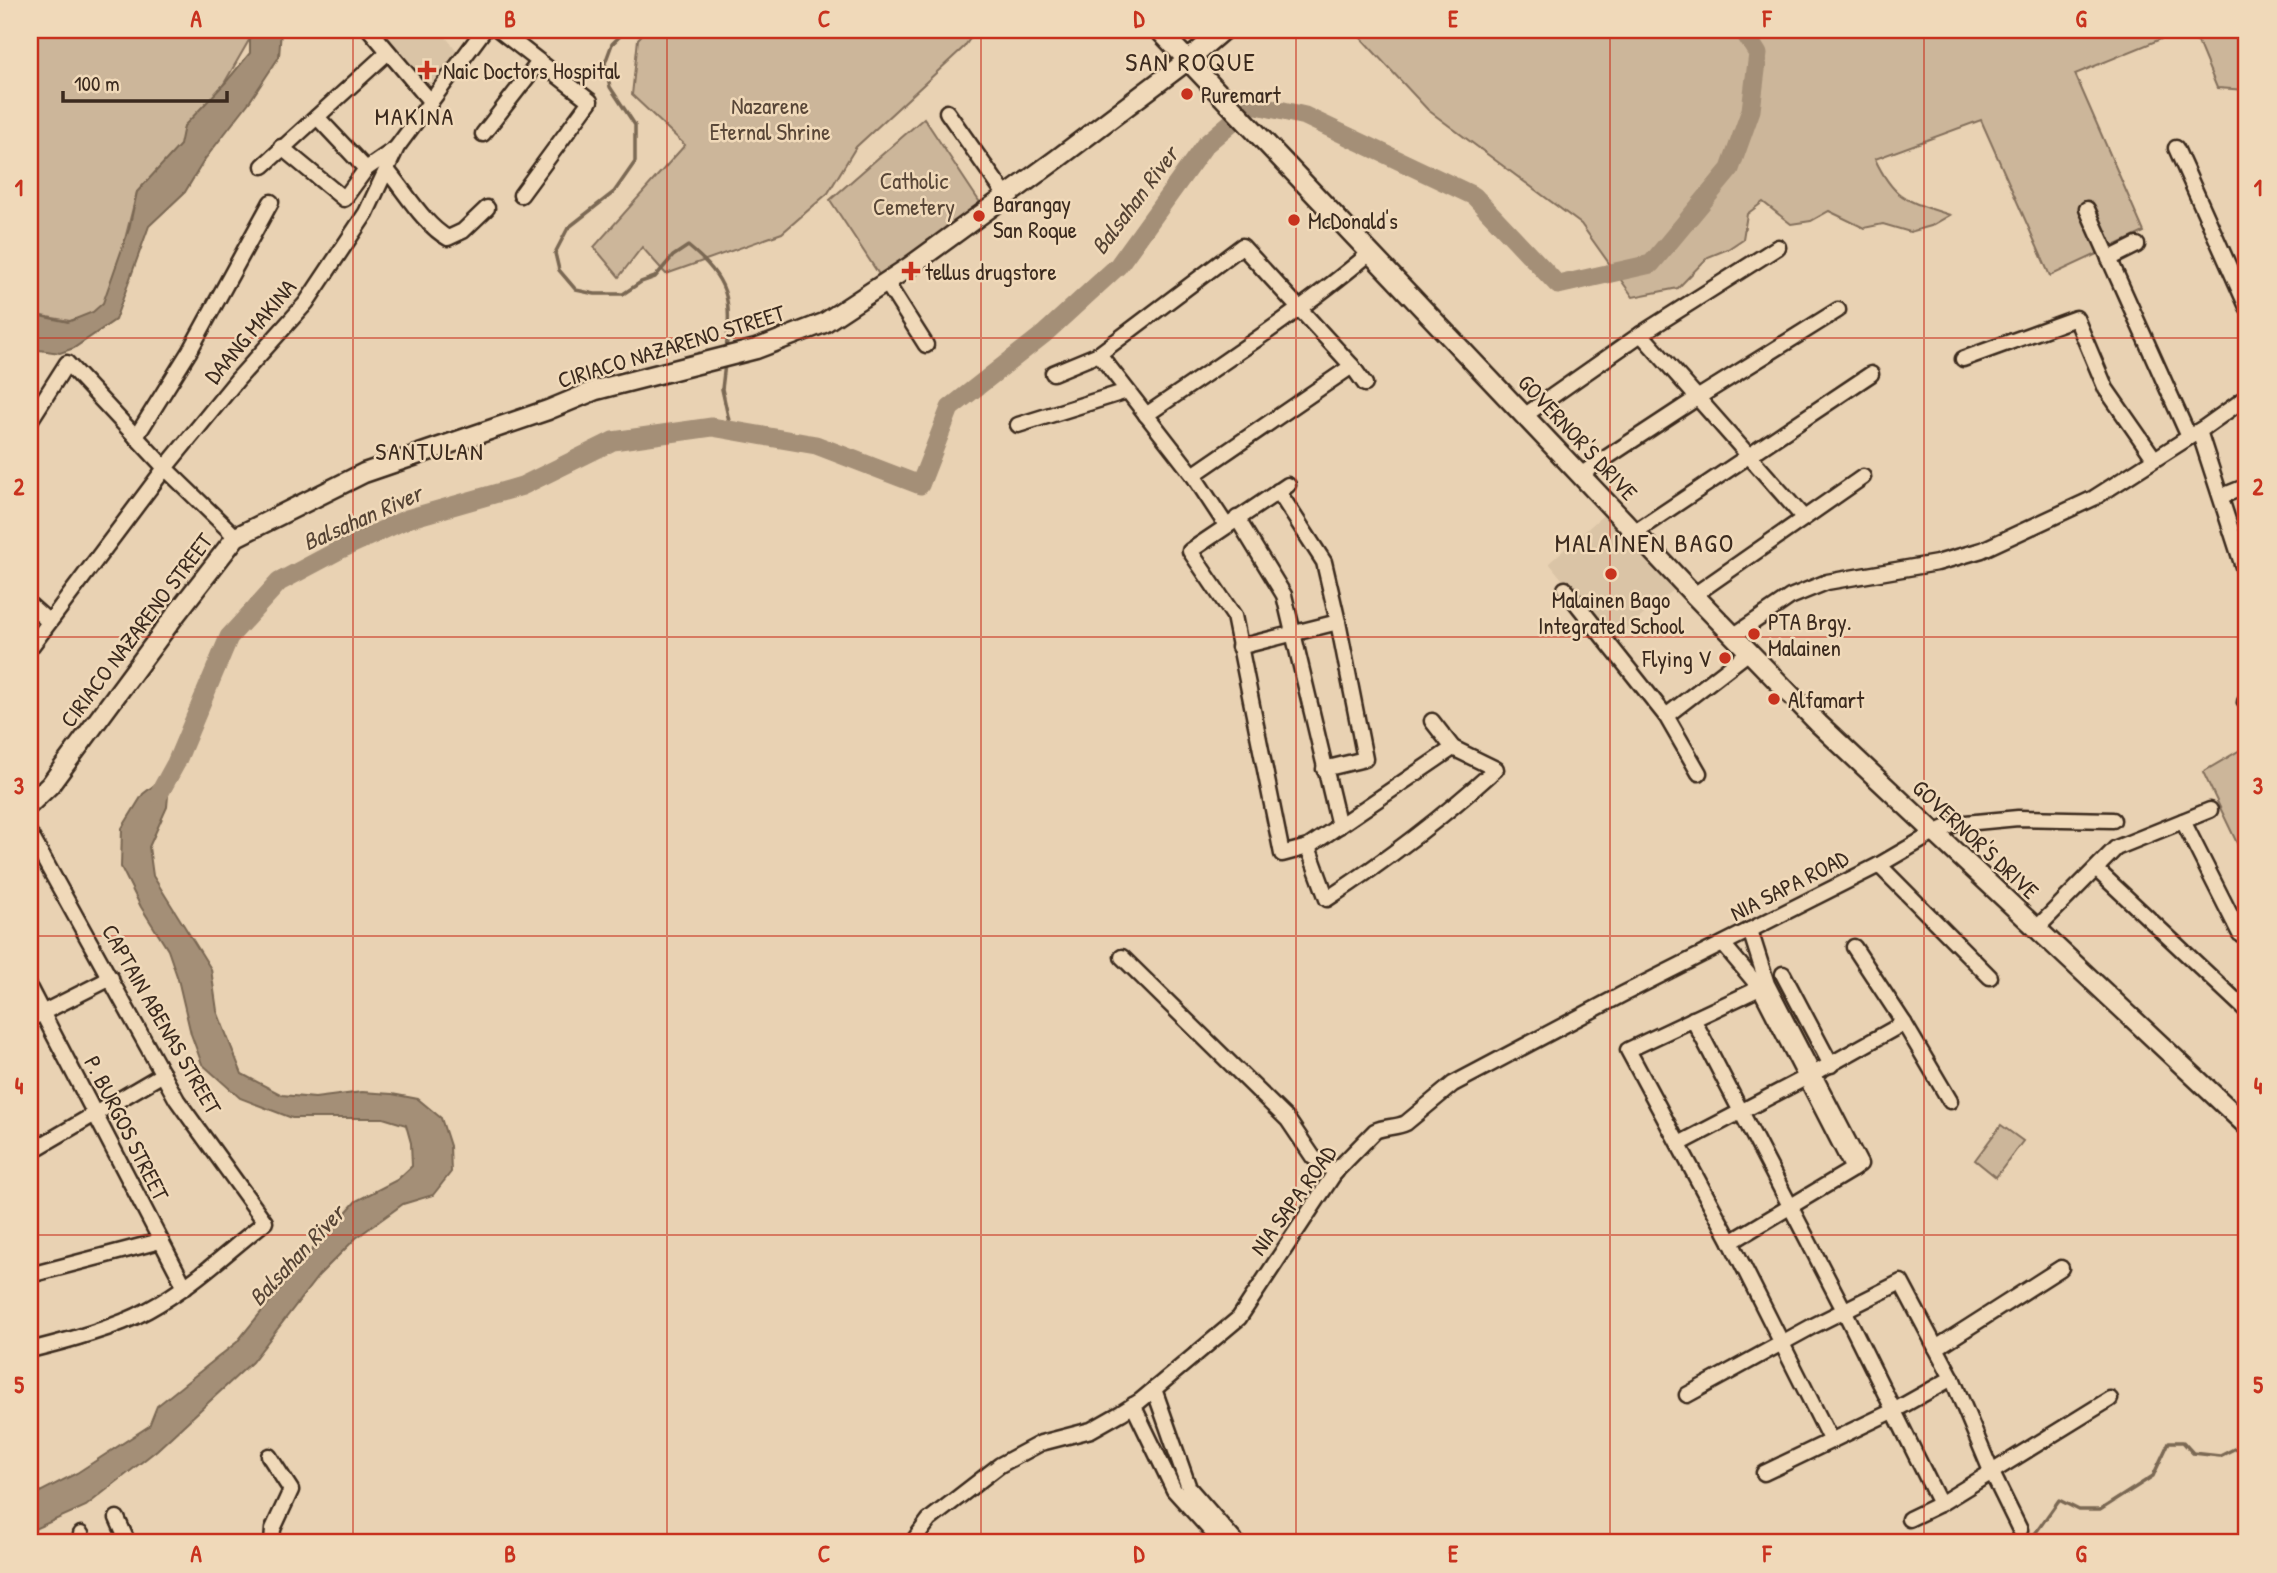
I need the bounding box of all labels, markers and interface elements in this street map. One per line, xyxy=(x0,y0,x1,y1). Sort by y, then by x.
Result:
text: A xyxy=(190,3,202,34)
text: B xyxy=(504,3,516,34)
text: C xyxy=(818,3,830,34)
text: D xyxy=(1134,3,1146,34)
text: E xyxy=(1448,3,1459,34)
text: F xyxy=(1762,3,1773,34)
text: G xyxy=(2075,3,2087,34)
district label: SAN ROQUE xyxy=(1125,44,1257,79)
place label: Naic Doctors Hospital xyxy=(443,55,621,86)
scale bar xyxy=(63,60,228,104)
marker: Naic Doctors Hospital xyxy=(417,60,437,80)
text: 100 m xyxy=(74,69,120,98)
place label: Puremart xyxy=(1201,79,1282,110)
marker: Puremart xyxy=(1179,86,1195,102)
park label: Nazarene Eternal Shrine xyxy=(710,90,830,147)
district label: MAKINA xyxy=(375,100,455,132)
water label: Balsahan River xyxy=(1083,137,1187,260)
park label: Catholic Cemetery xyxy=(873,165,955,222)
text: 1 xyxy=(15,172,23,203)
text: 1 xyxy=(2254,172,2262,203)
place label: Barangay San Roque xyxy=(993,188,1077,245)
place label: McDonald's xyxy=(1308,205,1398,236)
marker: Barangay San Roque xyxy=(971,208,987,224)
marker: McDonald's xyxy=(1286,212,1302,228)
place label: tellus drugstore xyxy=(925,256,1057,287)
marker: tellus drugstore xyxy=(903,263,919,279)
street label: DAANG MAKINA xyxy=(197,272,303,390)
street label: CIRIACO NAZARENO STREET xyxy=(554,297,789,395)
street label: GOVERNOR'S DRIVE xyxy=(1511,367,1645,507)
district label: SANTULAN xyxy=(375,435,485,467)
text: 2 xyxy=(14,471,25,502)
text: 2 xyxy=(2253,471,2264,502)
water label: Balsahan River xyxy=(297,475,429,557)
district label: MALAINEN BAGO xyxy=(1555,525,1735,560)
street label: CIRIACO NAZARENO STREET xyxy=(53,526,220,734)
marker: Malainen Bago Integrated School xyxy=(1603,566,1619,582)
place label: Malainen Bago Integrated School xyxy=(1538,584,1685,641)
place label: PTA Brgy. Malainen xyxy=(1768,606,1852,663)
marker: PTA Brgy. Malainen xyxy=(1746,626,1762,642)
place label: Flying V xyxy=(1642,643,1711,674)
marker: Flying V xyxy=(1717,650,1733,666)
place label: Alfamart xyxy=(1788,684,1865,715)
marker: Alfamart xyxy=(1766,691,1782,707)
text: 3 xyxy=(14,770,24,801)
text: 3 xyxy=(2253,770,2263,801)
street label: GOVERNOR'S DRIVE xyxy=(1906,772,2046,906)
street label: NIA SAPA ROAD xyxy=(1725,842,1854,928)
street label: CAPTAIN ABENAS STREET xyxy=(95,918,229,1120)
street label: P. BURGOS STREET xyxy=(77,1050,177,1206)
text: 4 xyxy=(15,1070,24,1101)
text: 4 xyxy=(2254,1070,2263,1101)
street label: NIA SAPA ROAD xyxy=(1243,1139,1343,1261)
water label: Balsahan River xyxy=(241,1196,353,1312)
text: 5 xyxy=(14,1369,24,1400)
text: 5 xyxy=(2253,1369,2263,1400)
text: A xyxy=(190,1538,202,1569)
text: B xyxy=(504,1538,516,1569)
text: C xyxy=(818,1538,830,1569)
text: D xyxy=(1134,1538,1146,1569)
text: E xyxy=(1448,1538,1459,1569)
text: F xyxy=(1762,1538,1773,1569)
text: G xyxy=(2075,1538,2087,1569)

